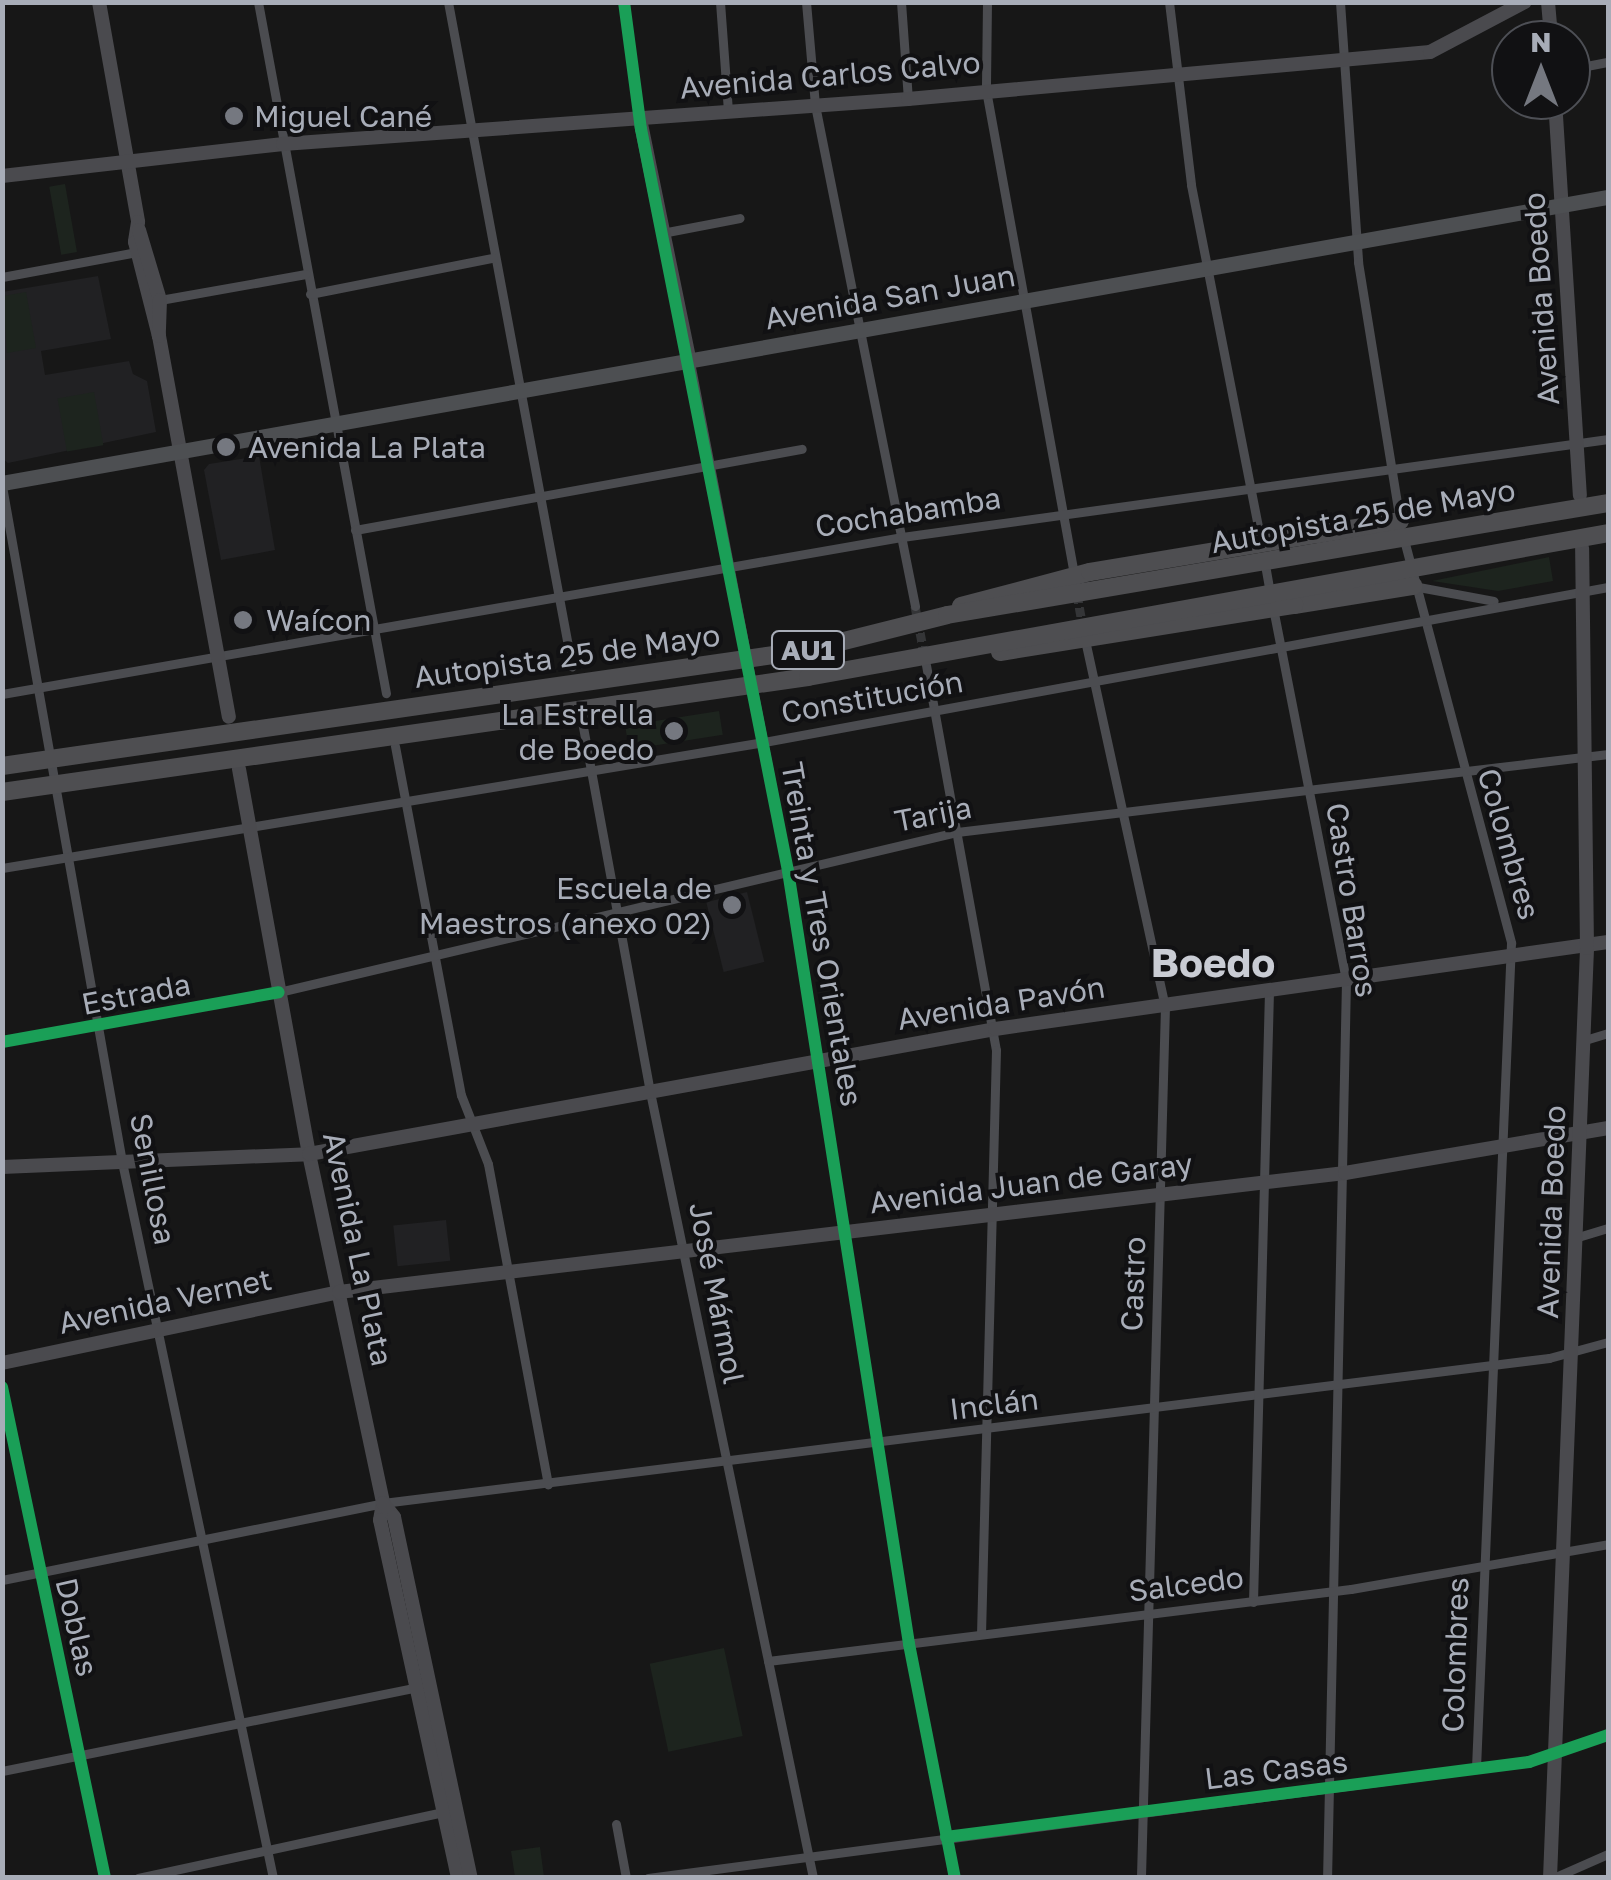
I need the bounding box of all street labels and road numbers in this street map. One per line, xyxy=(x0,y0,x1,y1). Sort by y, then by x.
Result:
street label: Avenida Carlos Calvo xyxy=(678,44,982,106)
street label: Avenida Boedo xyxy=(1516,191,1566,407)
street label: Avenida San Juan xyxy=(762,257,1018,337)
street label: Autopista 25 de Mayo xyxy=(1208,471,1518,561)
street label: Cochabamba xyxy=(813,480,1003,544)
street label: Autopista 25 de Mayo xyxy=(412,617,722,695)
road number: AU1 xyxy=(770,627,846,673)
street label: Constitución xyxy=(778,663,966,731)
street label: Treinta y Tres Orientales xyxy=(774,759,870,1109)
street label: Colombres xyxy=(1470,764,1548,924)
street label: Tarija xyxy=(891,789,975,839)
street label: Castro Barros xyxy=(1319,800,1385,1000)
street label: Estrada xyxy=(79,966,193,1022)
street label: Avenida Pavón xyxy=(895,969,1107,1037)
street label: Avenida Boedo xyxy=(1529,1105,1573,1319)
street label: Senillosa xyxy=(123,1110,183,1248)
street label: Avenida La Plata xyxy=(316,1129,400,1369)
street label: Avenida Juan de Garay xyxy=(868,1145,1194,1221)
street label: José Mármol xyxy=(682,1199,752,1387)
street label: Castro xyxy=(1113,1236,1153,1332)
street label: Avenida Vernet xyxy=(55,1261,275,1341)
street label: Inclán xyxy=(948,1381,1040,1427)
street label: Salcedo xyxy=(1126,1559,1246,1609)
street label: Doblas xyxy=(48,1574,106,1680)
street label: Colombres xyxy=(1434,1577,1476,1733)
street label: Las Casas xyxy=(1202,1743,1350,1797)

